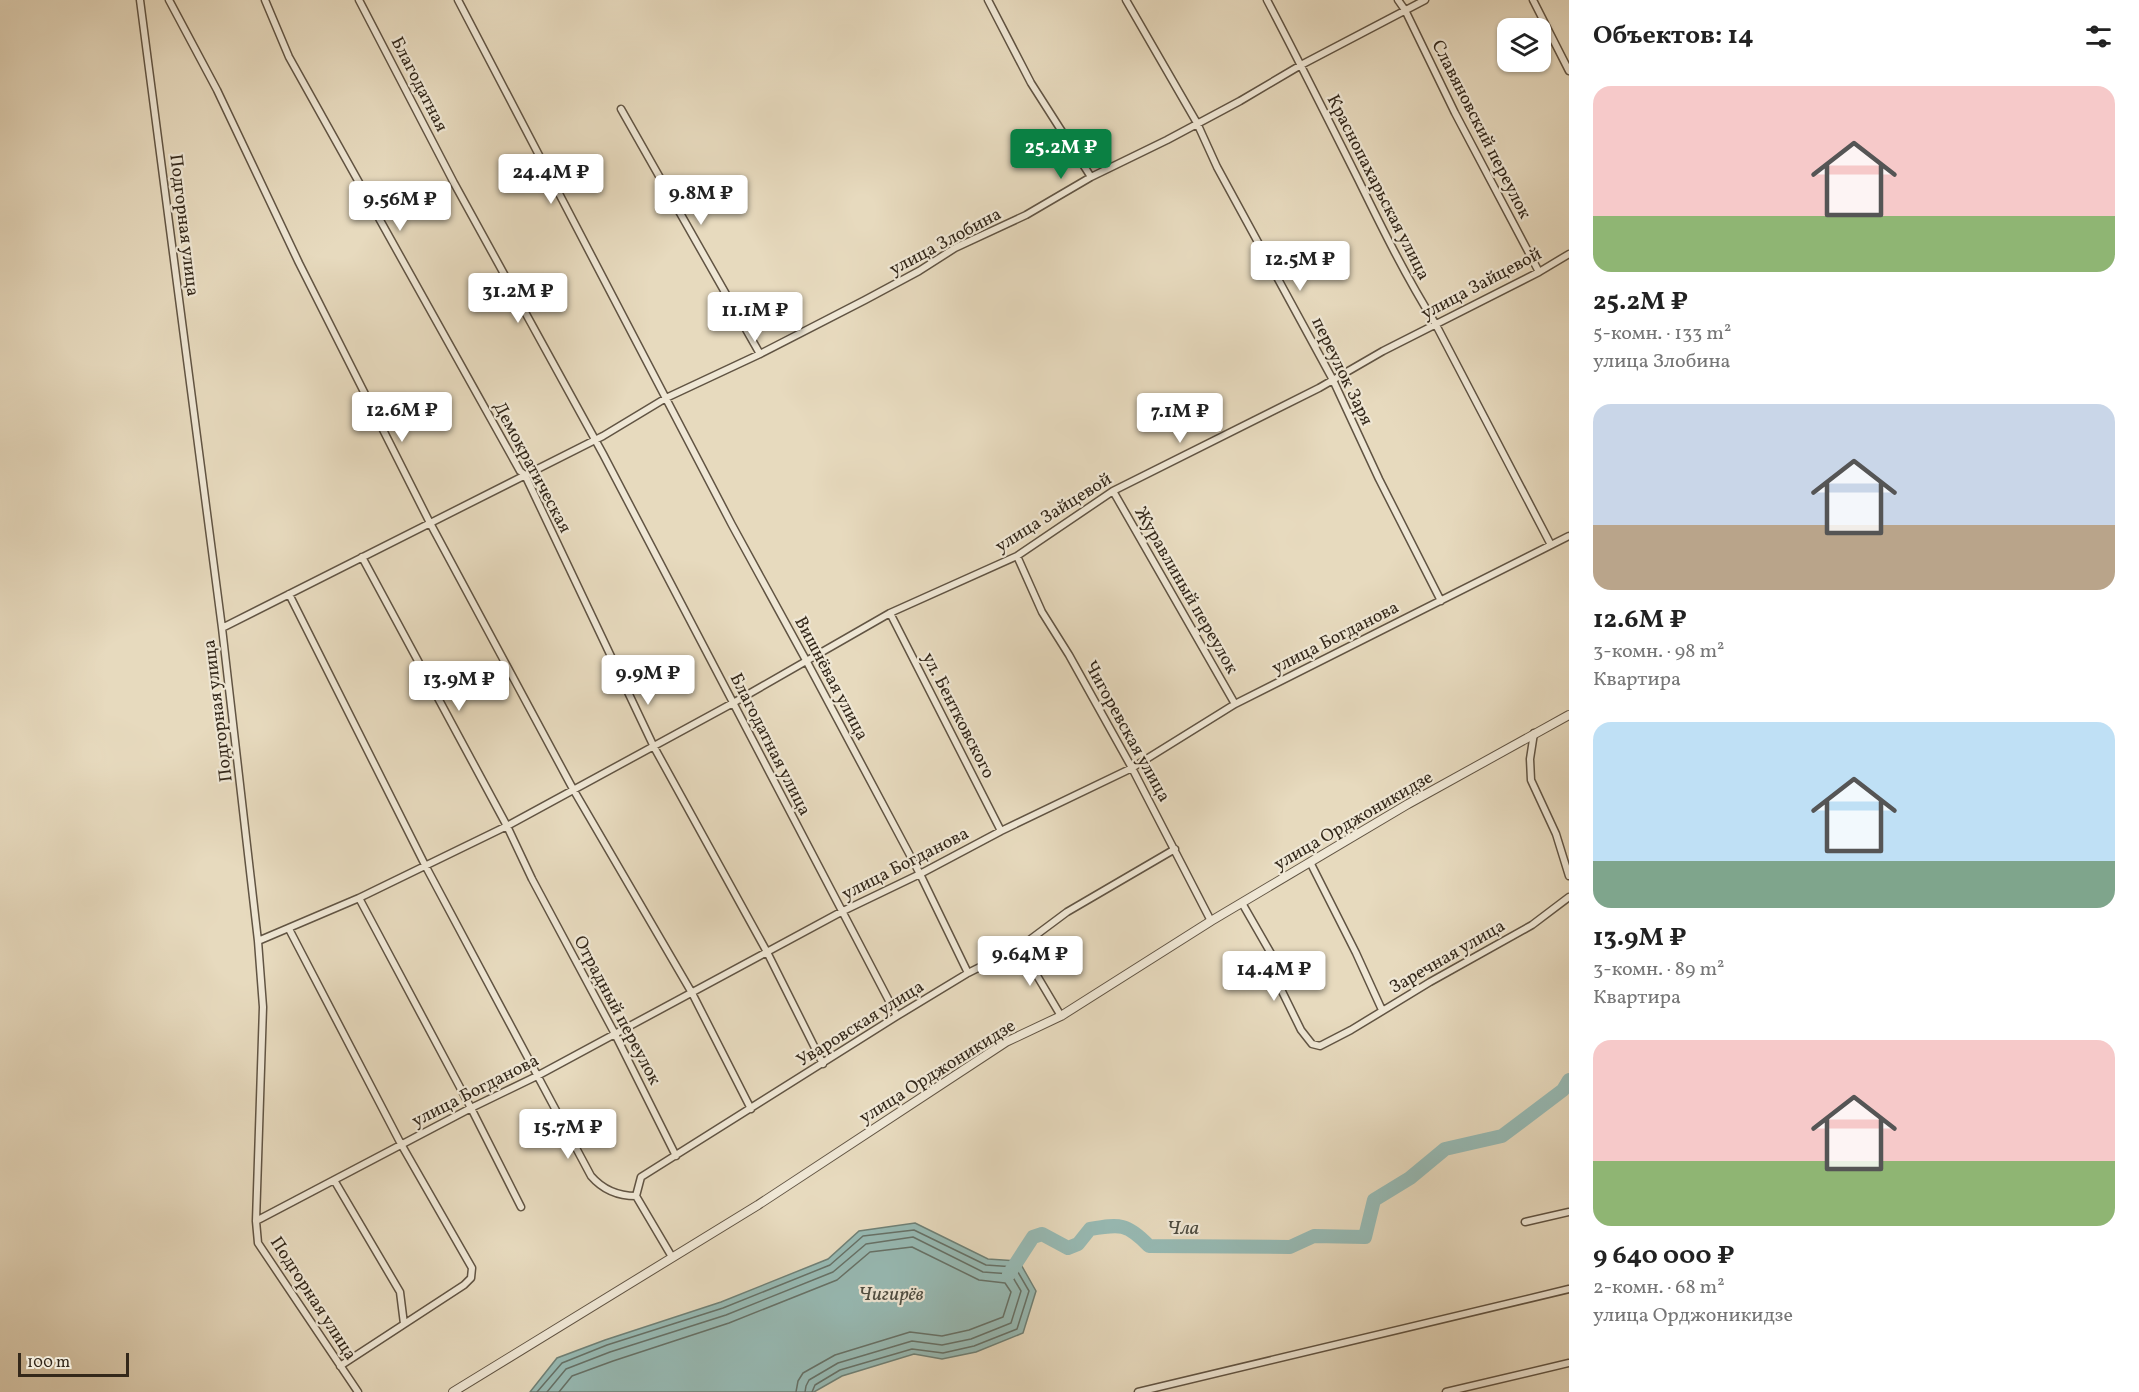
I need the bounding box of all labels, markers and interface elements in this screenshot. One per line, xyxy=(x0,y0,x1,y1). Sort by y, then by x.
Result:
map controls xyxy=(1497,18,1551,72)
button: layers xyxy=(1497,18,1551,72)
text: Объектов: 14 xyxy=(1593,18,1754,54)
icon: filters xyxy=(2082,20,2115,53)
street label: Благодатная xyxy=(384,33,453,137)
street label: Славяновский переулок xyxy=(1425,36,1537,224)
street label: Краснопахарьская улица xyxy=(1320,91,1435,285)
icon: home xyxy=(1800,125,1908,233)
pin: 25.2M ₽ xyxy=(1006,129,1116,180)
text: 25.2M ₽ xyxy=(1024,134,1098,162)
street label: Подгорная улица xyxy=(162,153,205,298)
pin: 24.4M ₽ xyxy=(496,154,606,205)
text: 24.4M ₽ xyxy=(512,159,590,187)
pin: 9.8M ₽ xyxy=(652,175,750,226)
text: 9.8M ₽ xyxy=(669,180,733,208)
pin: 9.56M ₽ xyxy=(345,181,455,232)
text: 9.56M ₽ xyxy=(363,186,437,214)
street label: улица Злобина xyxy=(885,202,1006,282)
pin: 12.5M ₽ xyxy=(1245,241,1355,292)
street label: улица Зайцевой xyxy=(1417,242,1546,327)
text: 12.5M ₽ xyxy=(1265,246,1335,274)
pin: 31.2M ₽ xyxy=(463,273,573,324)
text: 31.2M ₽ xyxy=(482,278,554,306)
text: 25.2M ₽ xyxy=(1593,284,1688,320)
pin: 11.1M ₽ xyxy=(700,292,810,343)
text: 11.1M ₽ xyxy=(722,297,788,325)
street label: переулок Заря xyxy=(1305,313,1379,430)
text: 5-комн. · 133 m² xyxy=(1593,320,1731,348)
text: улица Злобина xyxy=(1593,348,1731,376)
pin: 12.6M ₽ xyxy=(347,392,457,443)
pin: 7.1M ₽ xyxy=(1131,393,1229,444)
text: 12.6M ₽ xyxy=(366,397,438,425)
street label: Демократическая xyxy=(486,398,577,538)
text: 7.1M ₽ xyxy=(1151,398,1209,426)
icon: home xyxy=(1800,443,1908,551)
street label: улица Зайцевой xyxy=(991,467,1117,559)
street label: Журавлиный переулок xyxy=(1128,503,1244,679)
street label: улица Богданова xyxy=(1268,596,1404,681)
text: 12.6M ₽ xyxy=(1593,602,1687,638)
street label: Вишнёвая улица xyxy=(787,612,874,745)
street label: Подгорная улица xyxy=(197,638,240,783)
text: 3-комн. · 98 m² xyxy=(1593,638,1725,666)
street label: ул. Бентковского xyxy=(915,648,1000,783)
pin: 9.9M ₽ xyxy=(599,655,697,706)
street label: Чигоревская улица xyxy=(1077,657,1176,807)
text: 9.9M ₽ xyxy=(616,660,680,688)
pin: 13.9M ₽ xyxy=(404,661,514,712)
text: 13.9M ₽ xyxy=(423,666,495,694)
text: Квартира xyxy=(1593,666,1681,694)
street label: Благодатная улица xyxy=(723,669,816,820)
icon: home xyxy=(1800,761,1908,869)
street label: улица Орджоникидзе xyxy=(1270,765,1438,877)
street label: улица Богданова xyxy=(838,822,974,907)
street label: Заречная улица xyxy=(1385,914,1510,1001)
text: 13.9M ₽ xyxy=(1593,920,1687,956)
street label: Отрадный переулок xyxy=(567,932,667,1090)
pin: 9.64M ₽ xyxy=(975,936,1085,987)
text: 9.64M ₽ xyxy=(992,941,1068,969)
pin: 14.4M ₽ xyxy=(1219,951,1329,1002)
text: 14.4M ₽ xyxy=(1237,956,1312,984)
text: 3-комн. · 89 m² xyxy=(1593,956,1725,984)
street label: Уваровская улица xyxy=(792,975,929,1074)
text: Квартира xyxy=(1593,984,1681,1012)
street label: улица Орджоникидзе xyxy=(855,1014,1021,1131)
street label: улица Богданова xyxy=(408,1049,544,1134)
icon: home xyxy=(1800,1079,1908,1187)
pin: 15.7M ₽ xyxy=(513,1109,623,1160)
text: 15.7M ₽ xyxy=(533,1114,603,1142)
water label: Чла xyxy=(1167,1215,1199,1243)
street label: Подгорная улица xyxy=(263,1232,362,1366)
text: 9 640 000 ₽ xyxy=(1593,1238,1735,1274)
text: 2-комн. · 68 m² xyxy=(1593,1274,1725,1302)
water label: Чигирёв xyxy=(858,1281,924,1309)
text: улица Орджоникидзе xyxy=(1593,1302,1793,1330)
scale bar xyxy=(18,1350,129,1378)
text: 100 m xyxy=(27,1352,70,1374)

